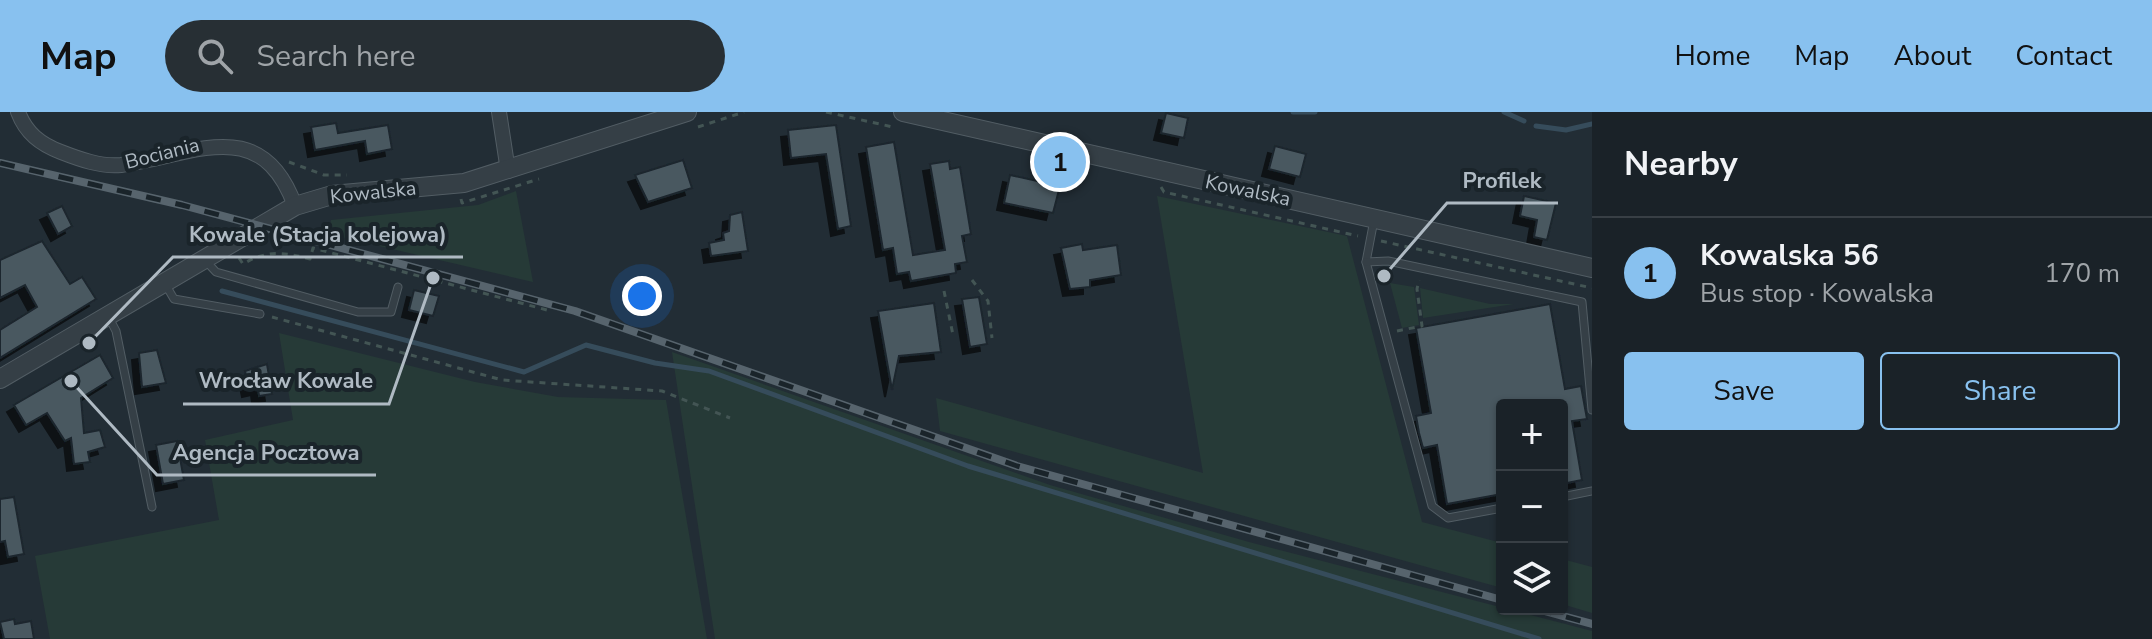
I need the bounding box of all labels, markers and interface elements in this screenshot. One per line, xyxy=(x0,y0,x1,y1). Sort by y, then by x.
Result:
search box xyxy=(165,20,725,92)
text: Map xyxy=(40,31,117,82)
icon: search xyxy=(193,34,237,78)
text: Search here xyxy=(257,36,416,77)
text: Home xyxy=(1675,37,1750,75)
text: Map xyxy=(1794,37,1849,75)
text: About xyxy=(1893,37,1971,75)
text: Contact xyxy=(2015,37,2112,75)
street label: Bociania xyxy=(122,131,202,176)
pin: 1 xyxy=(1034,132,1086,192)
text: Nearby xyxy=(1624,141,1738,187)
callout: Profilek xyxy=(1447,157,1558,203)
text: Profilek xyxy=(1462,166,1543,196)
street label: Kowalska xyxy=(1203,168,1293,213)
street label: Kowalska xyxy=(329,175,417,210)
callout: Kowale (Stacja kolejowa) xyxy=(173,211,463,257)
text: Kowale (Stacja kolejowa) xyxy=(189,220,447,250)
text: Kowalska 56 xyxy=(1700,235,1879,276)
text: 1 xyxy=(1642,256,1658,291)
text: 170 m xyxy=(2044,256,2120,291)
your location xyxy=(622,276,662,316)
text: Bus stop · Kowalska xyxy=(1700,276,1934,311)
button: Save xyxy=(1624,352,1864,430)
button: Share xyxy=(1880,352,2120,430)
callout: Wrocław Kowale xyxy=(183,358,389,404)
text: Wrocław Kowale xyxy=(199,366,373,396)
map controls xyxy=(1496,399,1568,615)
button: + xyxy=(1496,399,1568,471)
callout: Agencja Pocztowa xyxy=(157,429,376,475)
text: Agencja Pocztowa xyxy=(172,438,360,468)
button: − xyxy=(1496,471,1568,543)
button: layers xyxy=(1496,543,1568,615)

